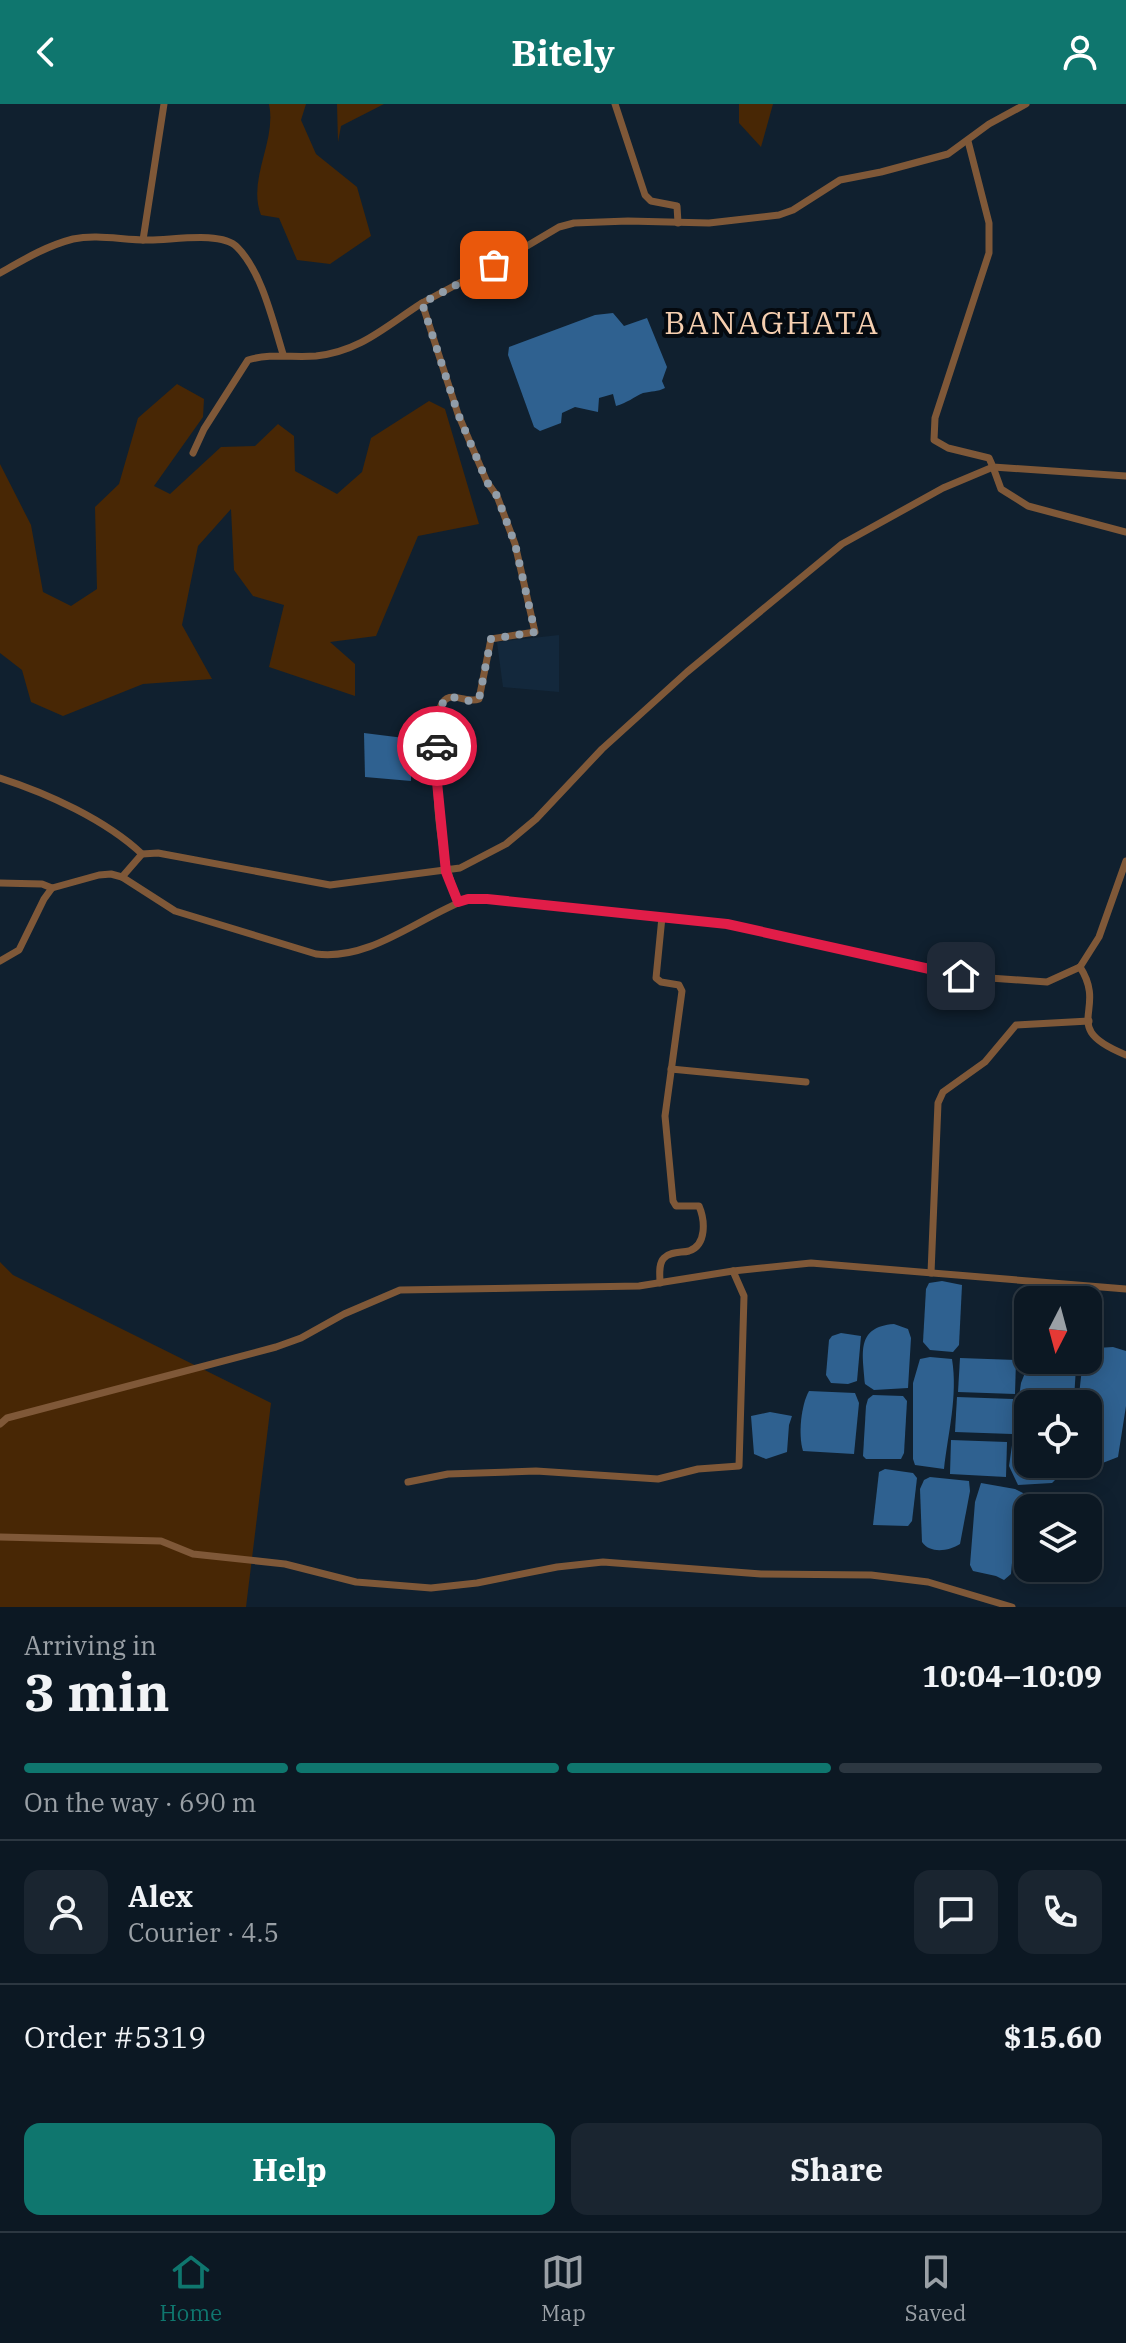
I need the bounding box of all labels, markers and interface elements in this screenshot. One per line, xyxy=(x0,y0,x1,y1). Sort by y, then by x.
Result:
text: Bitely xyxy=(511,29,615,76)
icon: back xyxy=(24,30,68,74)
icon: person xyxy=(1058,30,1102,74)
pin xyxy=(460,231,528,299)
icon: bag xyxy=(472,243,516,287)
district label: BANAGHATA xyxy=(664,301,880,343)
courier xyxy=(397,706,477,786)
icon: car xyxy=(415,724,459,768)
pin xyxy=(927,942,995,1010)
icon: home xyxy=(939,954,983,998)
north arrow xyxy=(1014,1286,1102,1374)
map controls xyxy=(1014,1286,1102,1582)
button: locate xyxy=(1014,1390,1102,1478)
button: layers xyxy=(1014,1494,1102,1582)
text: Arriving in xyxy=(24,1628,157,1662)
text: 10:04–10:09 xyxy=(922,1656,1102,1695)
text: 3 min xyxy=(24,1658,170,1725)
text: On the way · 690 m xyxy=(24,1785,257,1819)
button: person xyxy=(24,1870,108,1954)
button: chat xyxy=(914,1870,998,1954)
button: phone xyxy=(1018,1870,1102,1954)
text: Alex xyxy=(128,1876,193,1915)
text: Courier · 4.5 xyxy=(128,1915,279,1949)
text: Order #5319 xyxy=(24,2017,206,2056)
text: $15.60 xyxy=(1004,2017,1102,2056)
button: Help xyxy=(24,2123,555,2215)
button: Share xyxy=(571,2123,1102,2215)
tab: Home xyxy=(160,2250,222,2327)
tab: Map xyxy=(541,2250,586,2327)
tab: Saved xyxy=(905,2250,966,2327)

